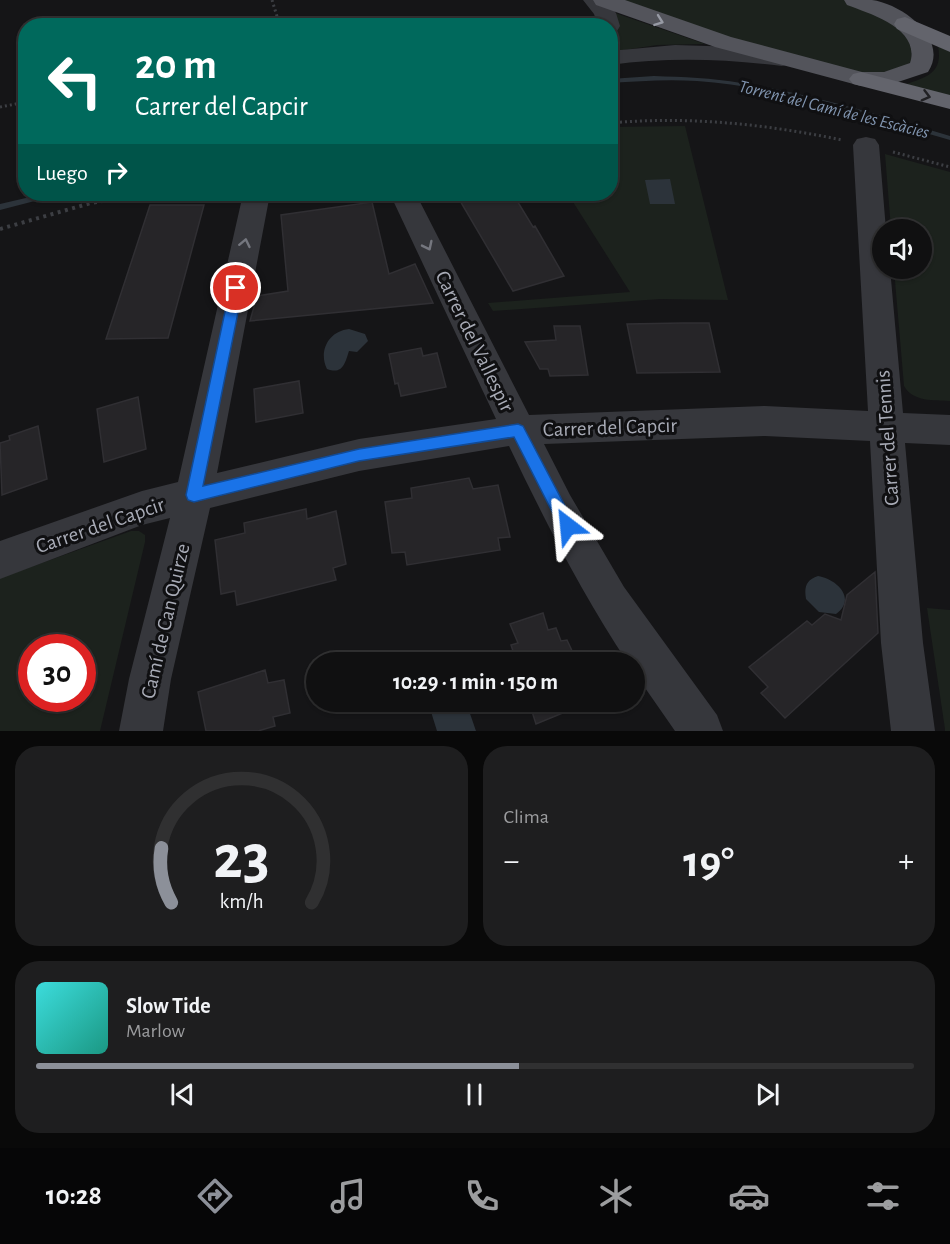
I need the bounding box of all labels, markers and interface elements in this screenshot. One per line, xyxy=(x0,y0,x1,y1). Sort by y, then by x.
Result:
one-way arrow xyxy=(653,13,664,26)
icon: left xyxy=(36,42,114,120)
text: 20 m xyxy=(135,44,217,86)
water label: Torrent del Camí de les Escàcies xyxy=(737,78,931,142)
one-way arrow xyxy=(920,89,931,101)
text: Carrer del Capcir xyxy=(135,93,308,120)
icon: right xyxy=(100,156,133,189)
text: Luego xyxy=(36,162,88,184)
map controls xyxy=(872,219,932,279)
button: sound xyxy=(872,219,932,279)
one-way arrow xyxy=(238,238,251,248)
one-way arrow xyxy=(421,240,433,251)
pin xyxy=(210,262,261,313)
street label: Carrer del Vallespir xyxy=(431,267,518,415)
icon: arrive xyxy=(219,271,252,304)
street label: Carrer del Tennis xyxy=(872,369,903,507)
street label: Carrer del Capcir xyxy=(543,415,678,440)
street label: Carrer del Capcir xyxy=(33,494,167,557)
position arrow xyxy=(536,494,600,558)
street label: Camí de Can Quirze xyxy=(137,542,194,701)
speed limit sign: 30 xyxy=(18,634,96,712)
text: 10:29 · 1 min · 150 m xyxy=(393,671,558,693)
text: Clima xyxy=(504,807,549,827)
text: 23 xyxy=(213,827,269,889)
text: 19° xyxy=(683,840,734,885)
text: − xyxy=(504,845,519,878)
text: + xyxy=(898,845,914,878)
text: km/h xyxy=(219,891,263,912)
text: Slow Tide xyxy=(126,995,211,1017)
text: Marlow xyxy=(126,1021,185,1041)
icon: previous xyxy=(166,1078,199,1111)
icon: pause xyxy=(458,1078,491,1111)
icon: next xyxy=(751,1078,784,1111)
icon: directions xyxy=(194,1175,236,1217)
icon: music xyxy=(327,1175,369,1217)
icon: phone xyxy=(461,1175,503,1217)
icon: climate xyxy=(595,1175,637,1217)
icon: car xyxy=(728,1175,770,1217)
icon: filters xyxy=(862,1175,904,1217)
text: 10:28 xyxy=(46,1182,102,1209)

